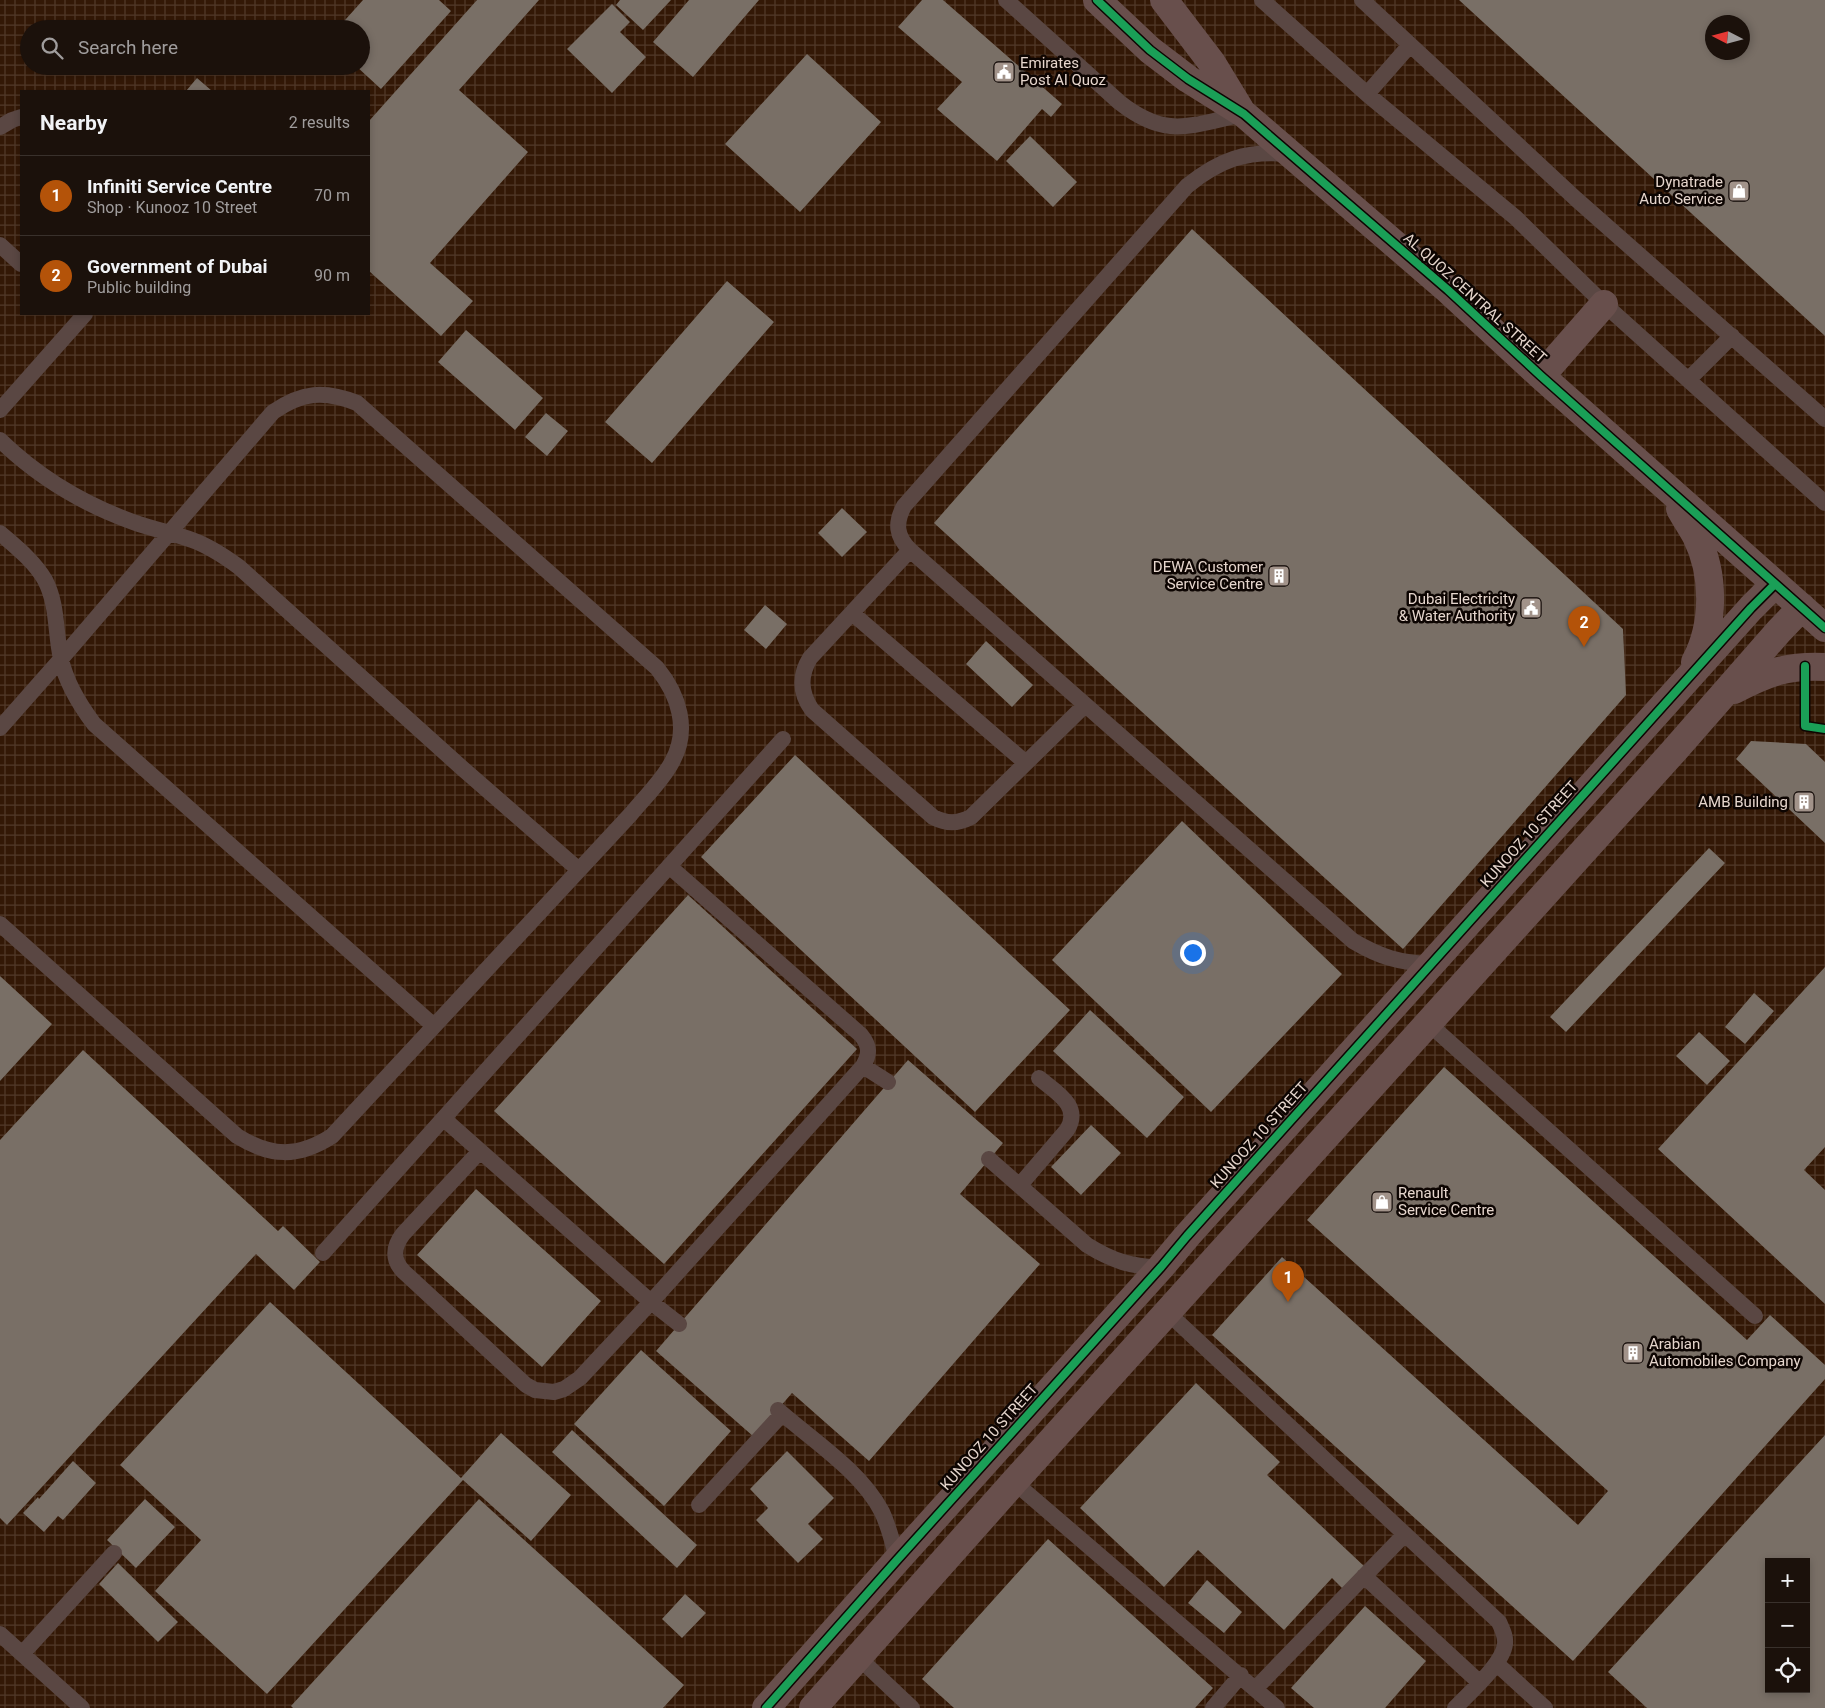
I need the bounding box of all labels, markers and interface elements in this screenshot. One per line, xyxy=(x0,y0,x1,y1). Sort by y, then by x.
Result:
north arrow xyxy=(1705,15,1750,60)
search box xyxy=(20,20,370,75)
icon: search xyxy=(38,34,66,62)
text: Search here xyxy=(78,36,178,59)
place label: Emirates Post Al Quoz xyxy=(1020,54,1106,89)
public building icon: Emirates Post Al Quoz xyxy=(992,60,1016,84)
text: Nearby xyxy=(40,111,107,135)
text: 2 results xyxy=(289,113,350,132)
place label: Dynatrade Auto Service xyxy=(1639,173,1723,208)
text: Infiniti Service Centre xyxy=(87,175,272,198)
shop icon: Dynatrade Auto Service xyxy=(1727,179,1751,203)
text: 1 xyxy=(51,186,61,205)
text: 70 m xyxy=(314,186,350,205)
text: Shop · Kunooz 10 Street xyxy=(87,198,257,217)
street label: AL QUOZ CENTRAL STREET xyxy=(1400,229,1550,367)
text: Government of Dubai xyxy=(87,255,268,278)
text: 2 xyxy=(51,266,61,285)
text: 90 m xyxy=(314,266,350,285)
text: Public building xyxy=(87,278,191,297)
place label: DEWA Customer Service Centre xyxy=(1153,558,1263,593)
building icon: DEWA Customer Service Centre xyxy=(1267,564,1291,588)
place label: Dubai Electricity & Water Authority xyxy=(1399,590,1515,625)
public building icon: Dubai Electricity & Water Authority xyxy=(1519,596,1543,620)
pin: 2 xyxy=(1568,606,1600,647)
street label: KUNOOZ 10 STREET xyxy=(1477,777,1582,891)
building icon: AMB Building xyxy=(1792,790,1816,814)
place label: AMB Building xyxy=(1698,793,1788,811)
your location xyxy=(1180,940,1206,966)
street label: KUNOOZ 10 STREET xyxy=(1207,1078,1312,1192)
place label: Renault Service Centre xyxy=(1398,1184,1494,1219)
shop icon: Renault Service Centre xyxy=(1370,1190,1394,1214)
pin: 1 xyxy=(1272,1261,1304,1302)
place label: Arabian Automobiles Company xyxy=(1649,1335,1801,1370)
building icon: Arabian Automobiles Company xyxy=(1621,1341,1645,1365)
street label: KUNOOZ 10 STREET xyxy=(937,1380,1042,1494)
map controls xyxy=(1765,1558,1810,1693)
button: + xyxy=(1765,1558,1810,1603)
button: − xyxy=(1765,1603,1810,1648)
button: locate xyxy=(1765,1648,1810,1693)

